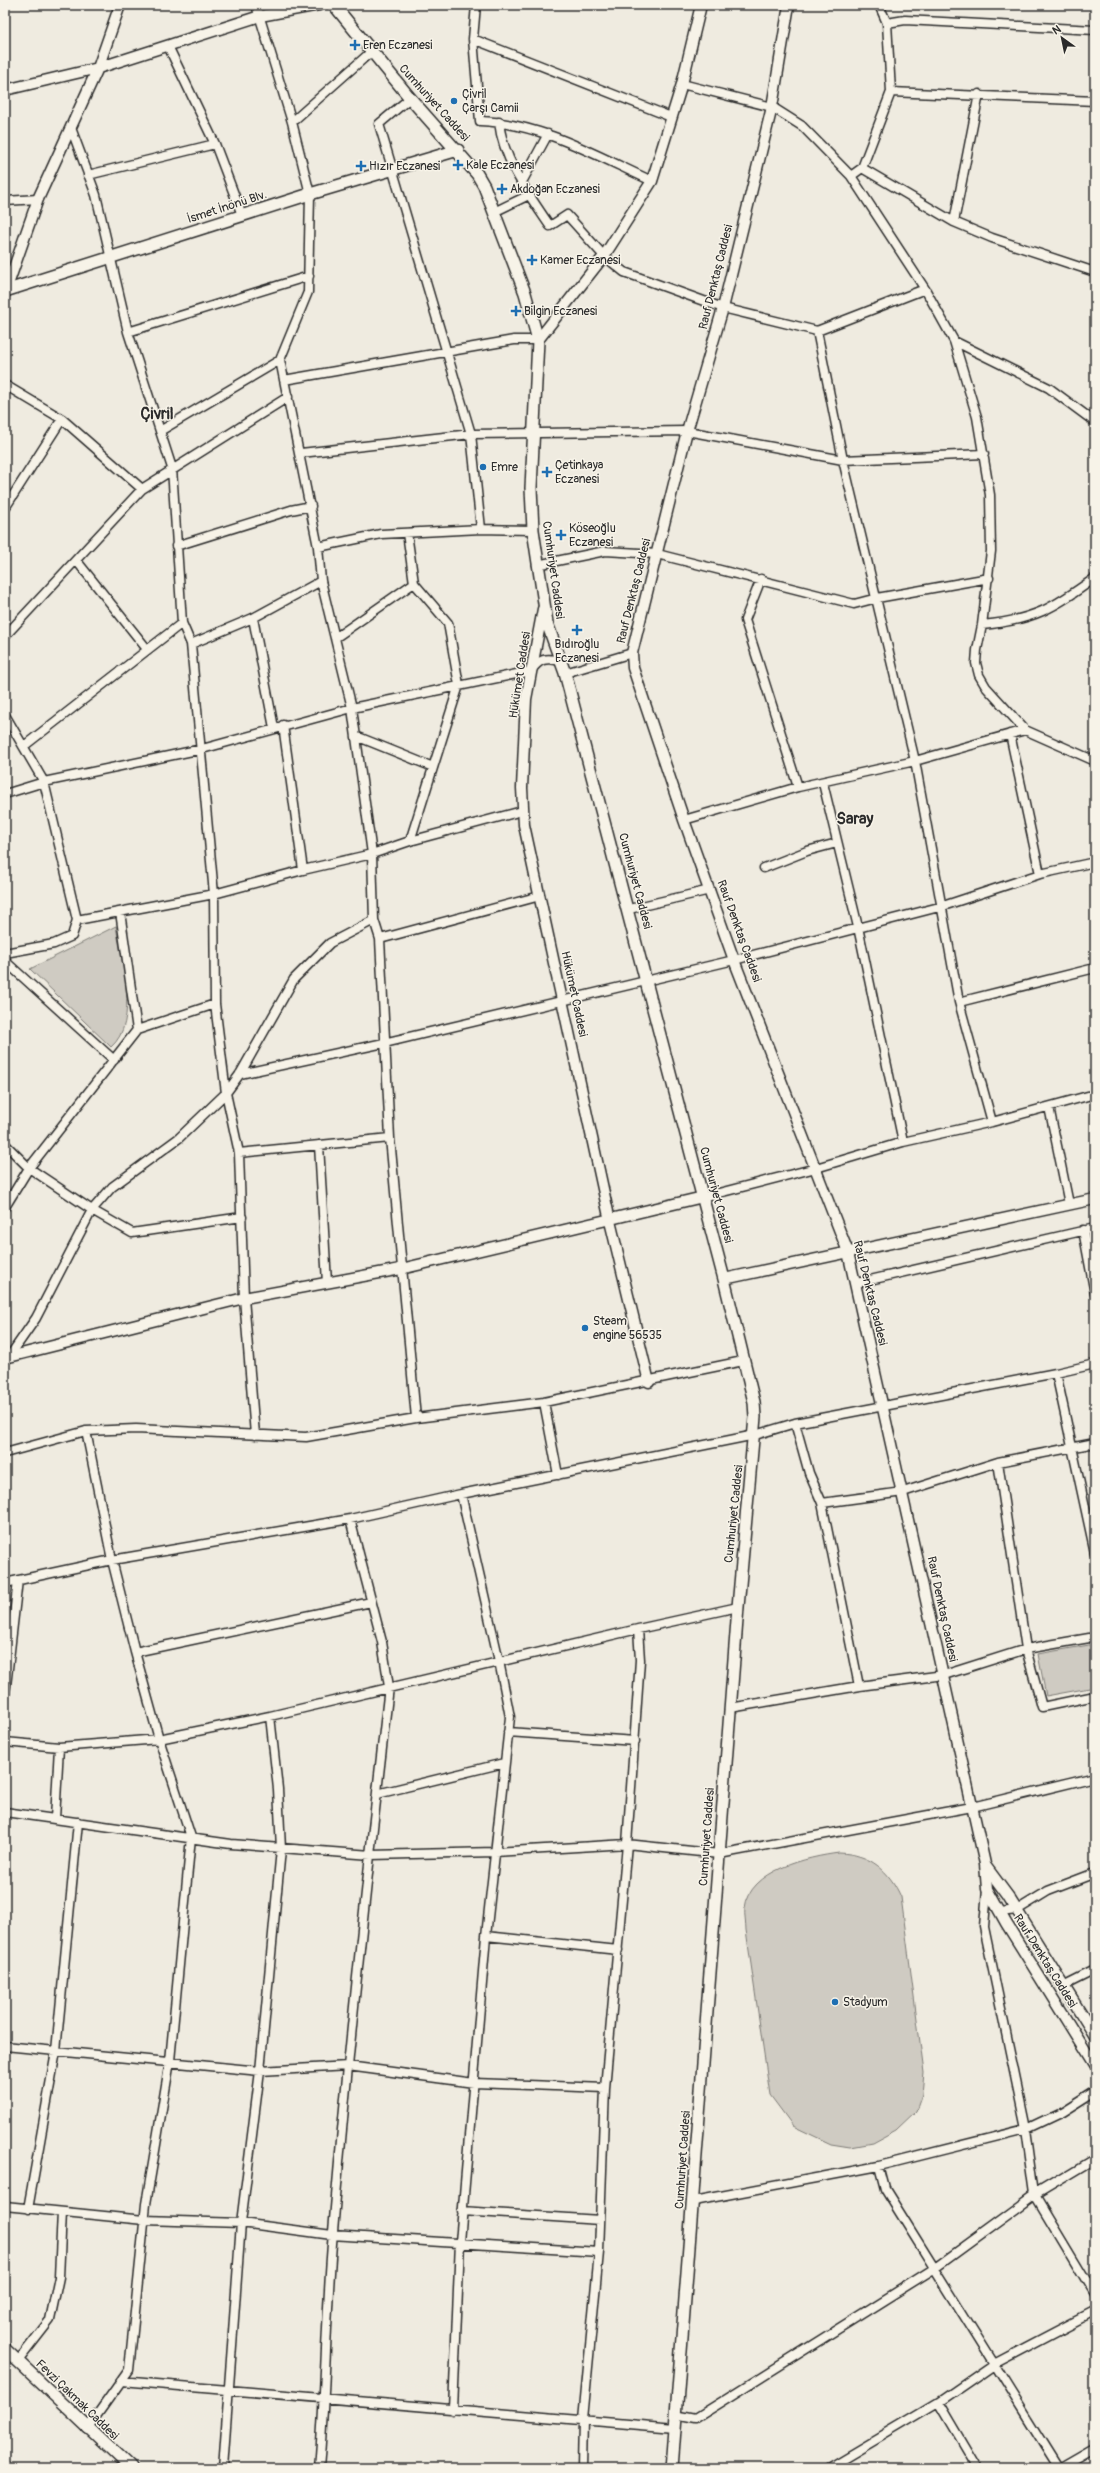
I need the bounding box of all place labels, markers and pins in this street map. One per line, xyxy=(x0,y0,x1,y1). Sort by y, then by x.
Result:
place label: Eren Eczanesi xyxy=(363,38,432,53)
marker: Eren Eczanesi xyxy=(350,40,360,50)
place label: Çivril Çarşı Camii xyxy=(462,87,519,116)
marker: Çivril Çarşı Camii xyxy=(449,96,459,106)
place label: Kale Eczanesi xyxy=(466,158,534,173)
place label: Hızır Eczanesi xyxy=(369,159,440,174)
marker: Kale Eczanesi xyxy=(453,160,463,170)
marker: Hızır Eczanesi xyxy=(356,161,366,171)
place label: Akdoğan Eczanesi xyxy=(510,182,600,197)
marker: Akdoğan Eczanesi xyxy=(497,184,507,194)
place label: Kamer Eczanesi xyxy=(540,253,620,268)
marker: Kamer Eczanesi xyxy=(527,255,537,265)
place label: Bilgin Eczanesi xyxy=(524,304,597,319)
marker: Bilgin Eczanesi xyxy=(511,306,521,316)
place label: Çetinkaya Eczanesi xyxy=(555,458,604,487)
place label: Emre xyxy=(491,460,518,475)
marker: Emre xyxy=(478,462,488,472)
marker: Çetinkaya Eczanesi xyxy=(542,467,552,477)
place label: Köseoğlu Eczanesi xyxy=(569,521,616,550)
marker: Köseoğlu Eczanesi xyxy=(556,530,566,540)
marker: Bıdıroğlu Eczanesi xyxy=(572,625,582,635)
place label: Bıdıroğlu Eczanesi xyxy=(555,637,599,666)
place label: Steam engine 56535 xyxy=(593,1314,662,1343)
marker: Steam engine 56535 xyxy=(580,1323,590,1333)
place label: Stadyum xyxy=(843,1995,888,2010)
marker: Stadyum xyxy=(830,1997,840,2007)

